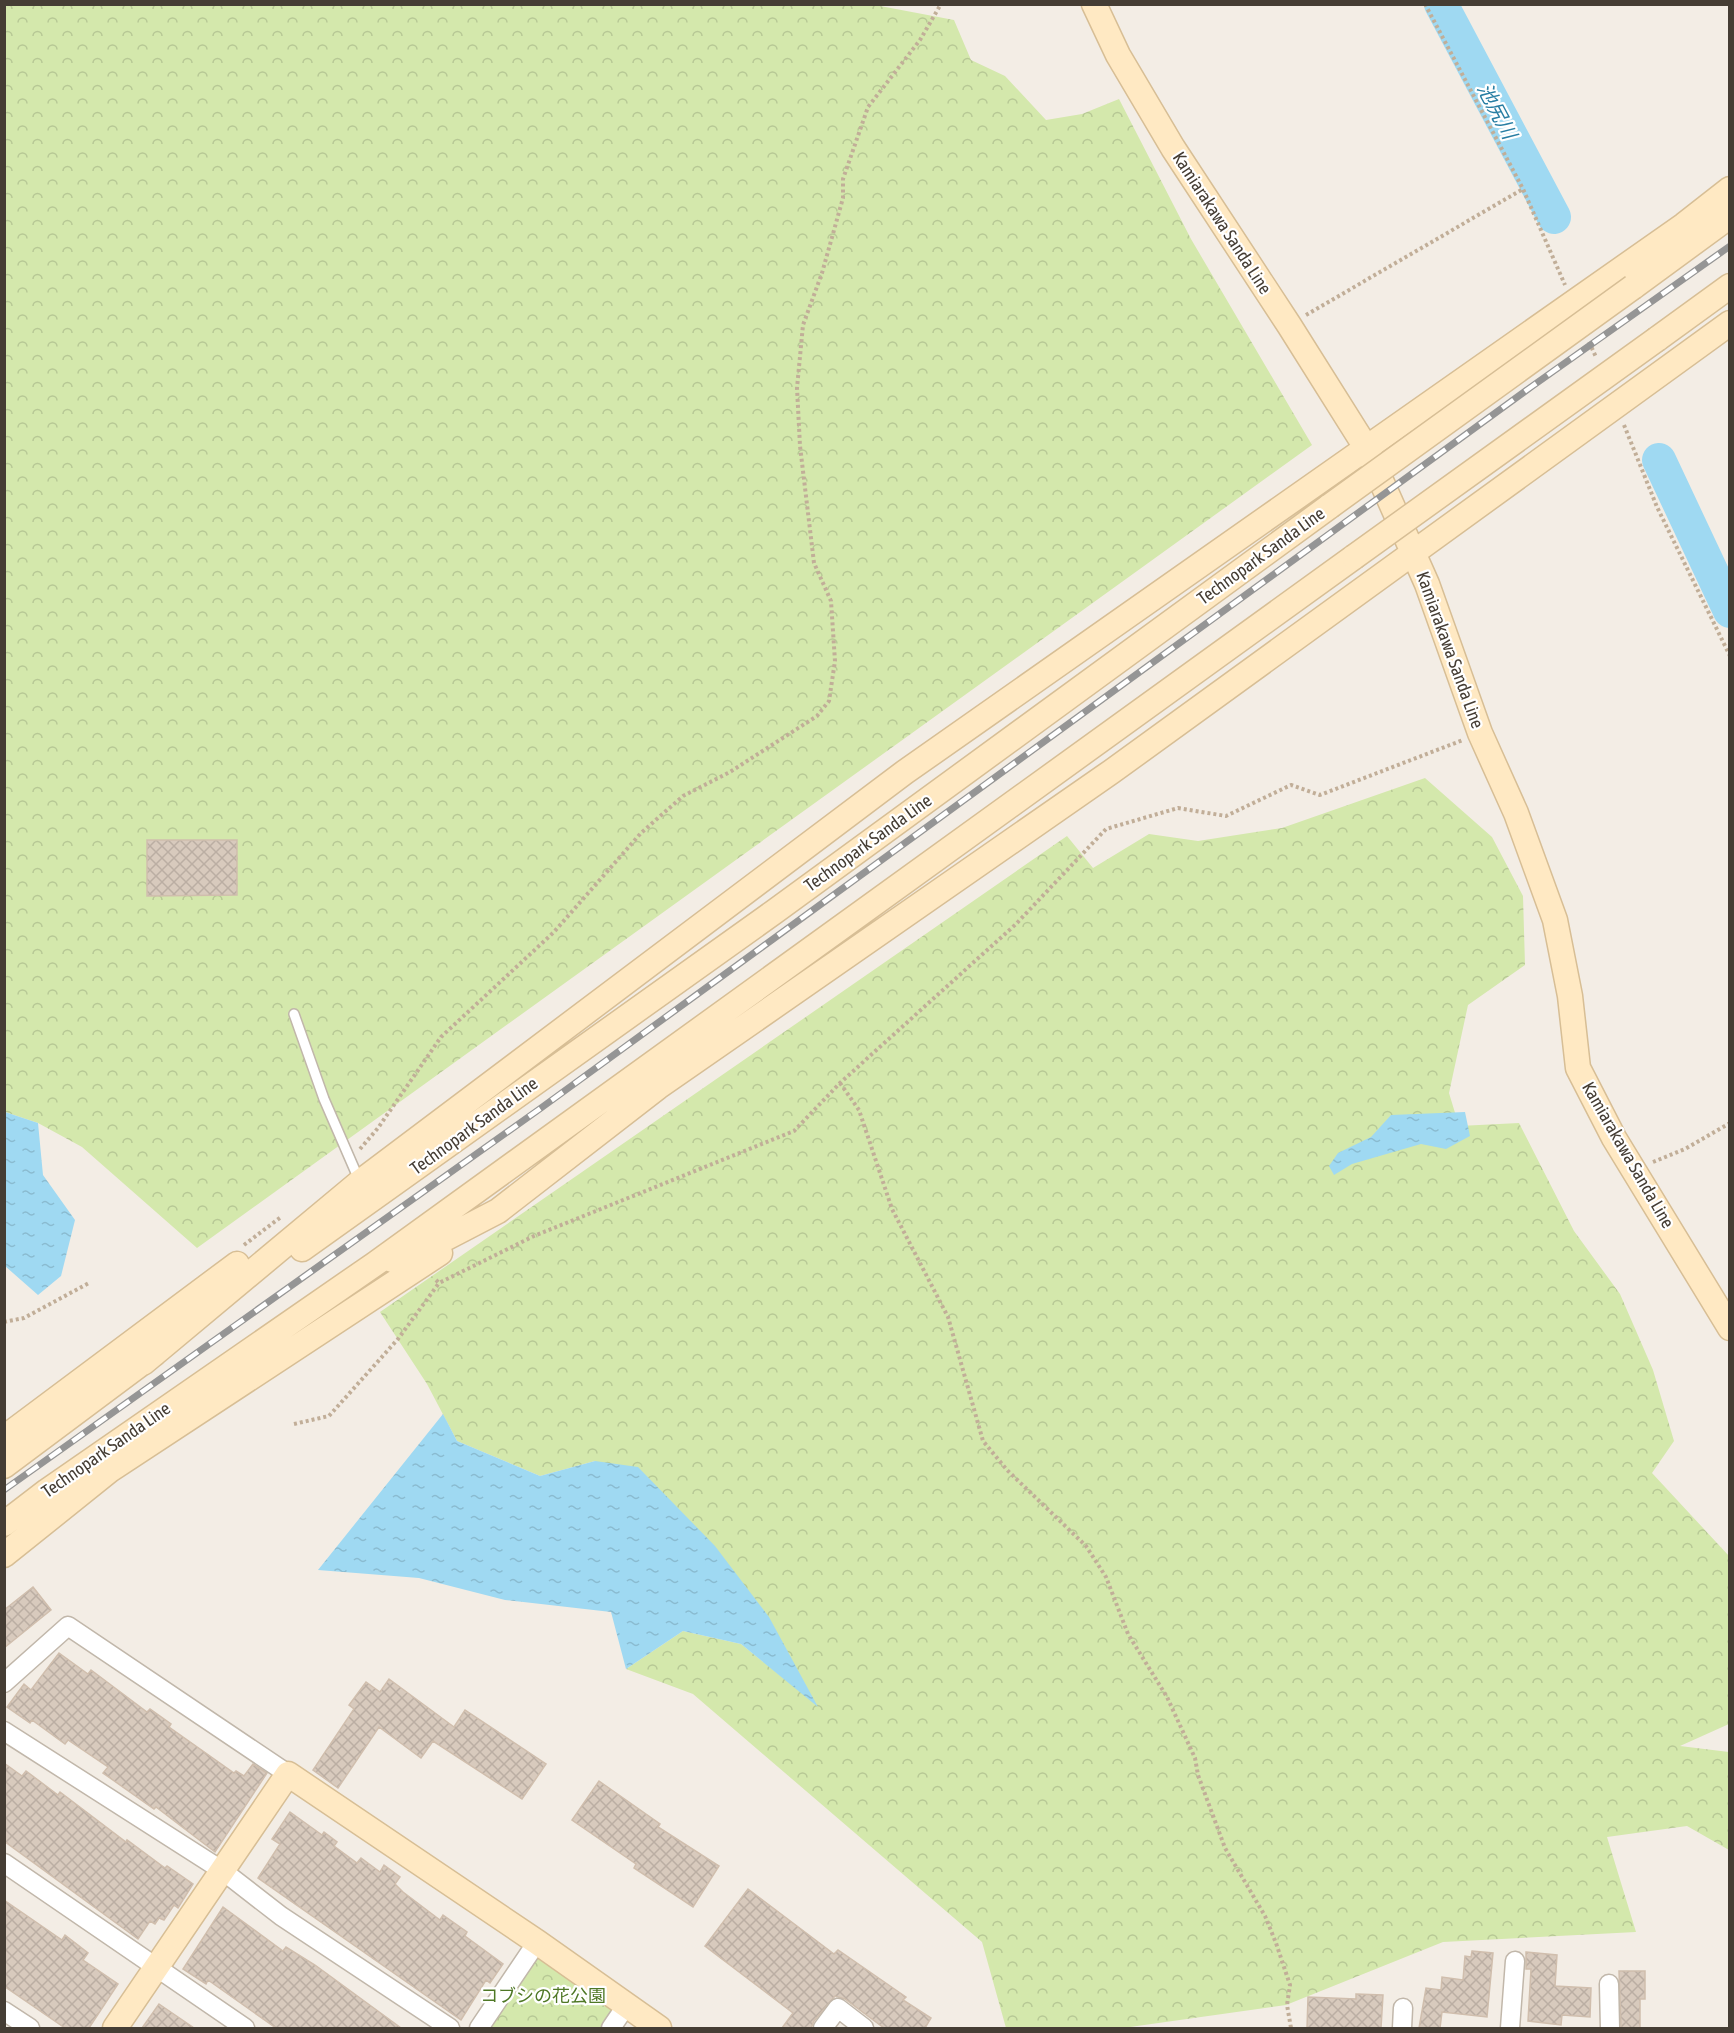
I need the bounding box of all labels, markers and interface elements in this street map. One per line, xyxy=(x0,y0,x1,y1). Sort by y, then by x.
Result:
water label: 池尻川 xyxy=(1473,79,1523,144)
street label: Kamiarakawa Sanda Line xyxy=(1169,148,1276,298)
street label: Technopark Sanda Line xyxy=(1193,502,1328,609)
street label: Kamiarakawa Sanda Line xyxy=(1412,569,1489,731)
street label: Technopark Sanda Line xyxy=(800,789,935,896)
street label: Technopark Sanda Line xyxy=(406,1072,541,1179)
street label: Kamiarakawa Sanda Line xyxy=(1578,1078,1679,1232)
street label: Technopark Sanda Line xyxy=(37,1397,174,1502)
park label: コブシの花公園 xyxy=(480,1985,606,2006)

